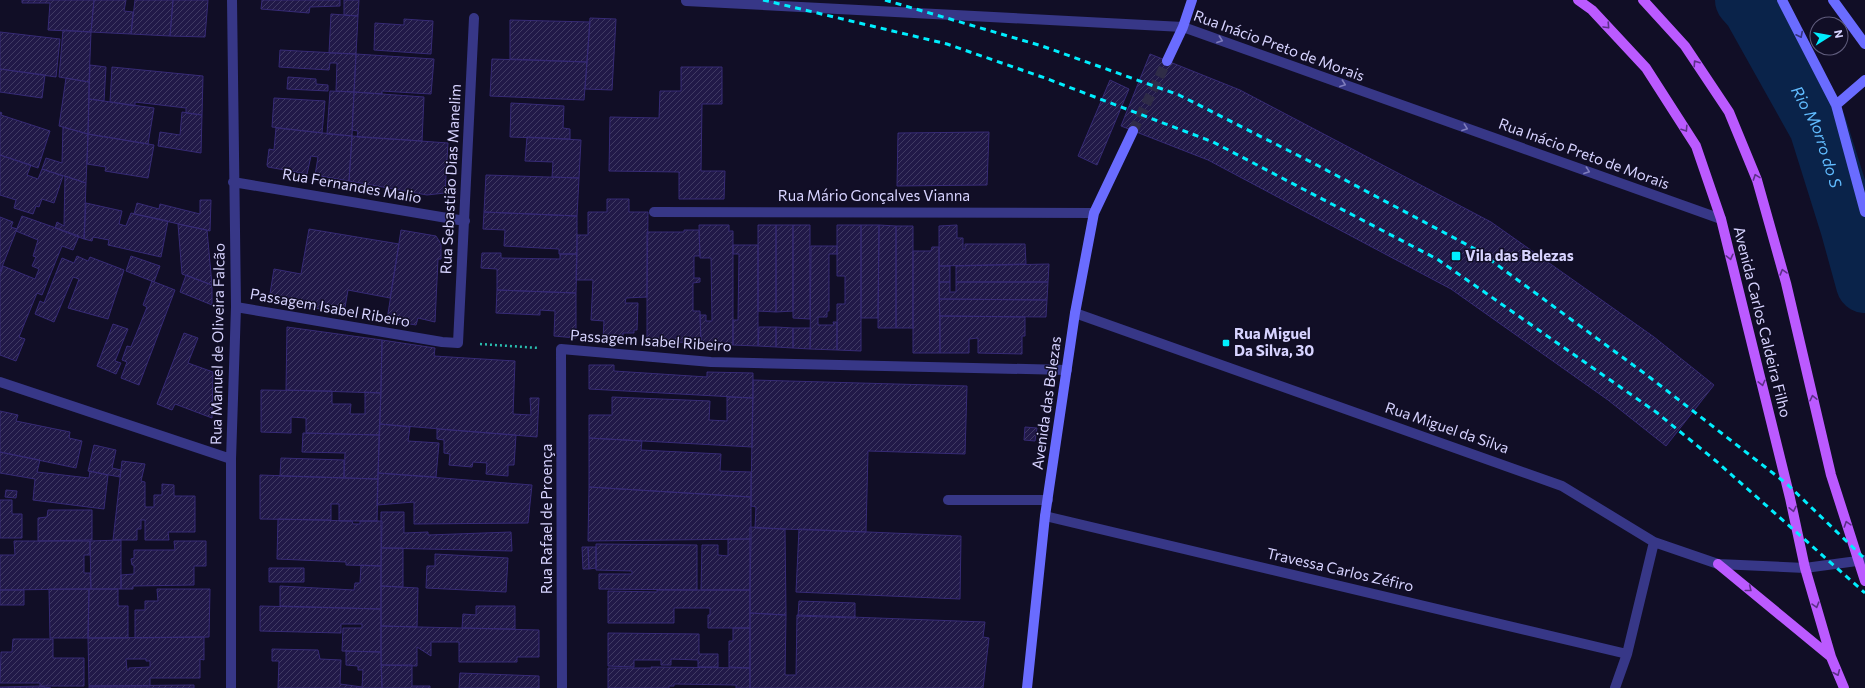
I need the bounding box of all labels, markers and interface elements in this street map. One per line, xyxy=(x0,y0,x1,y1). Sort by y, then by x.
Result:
street label: Rua Inácio Preto de Morais xyxy=(1191,6,1367,84)
north arrow xyxy=(1809,16,1849,56)
one-way arrow xyxy=(1602,21,1610,29)
text: N xyxy=(1832,29,1846,39)
one-way arrow xyxy=(1796,30,1803,38)
one-way arrow xyxy=(1217,36,1224,44)
one-way arrow xyxy=(1694,60,1701,67)
one-way arrow xyxy=(1339,79,1346,88)
water label: Rio Morro do S xyxy=(1788,82,1847,191)
street label: Rua Sebastião Dias Manelim xyxy=(436,83,464,275)
street label: Rua Inácio Preto de Morais xyxy=(1496,114,1672,192)
one-way arrow xyxy=(1461,123,1468,131)
one-way arrow xyxy=(1680,125,1687,132)
street label: Rua Fernandes Malio xyxy=(281,164,423,206)
one-way arrow xyxy=(1584,167,1591,175)
one-way arrow xyxy=(1752,174,1760,181)
street label: Rua Mário Gonçalves Vianna xyxy=(778,186,970,204)
street label: Avenida Carlos Caldeira Filho xyxy=(1731,224,1795,419)
street label: Rua Manuel de Oliveira Falcão xyxy=(206,243,228,445)
place label: Vila das Belezas xyxy=(1465,246,1574,264)
marker: Vila das Belezas xyxy=(1450,250,1462,262)
one-way arrow xyxy=(1725,253,1734,260)
one-way arrow xyxy=(1779,269,1788,276)
street label: Passagem Isabel Ribeiro xyxy=(249,284,412,330)
place label: Rua Miguel Da Silva, 30 xyxy=(1234,324,1314,359)
street label: Passagem Isabel Ribeiro xyxy=(570,325,733,355)
street label: Avenida das Belezas xyxy=(1028,335,1064,471)
marker: Rua Miguel Da Silva, 30 xyxy=(1221,338,1231,348)
one-way arrow xyxy=(1757,379,1765,386)
one-way arrow xyxy=(1810,395,1818,401)
street label: Rua Miguel da Silva xyxy=(1383,397,1512,457)
street label: Rua Rafael de Proença xyxy=(537,444,555,594)
one-way arrow xyxy=(1788,506,1796,512)
one-way arrow xyxy=(1843,520,1851,527)
street label: Travessa Carlos Zéfiro xyxy=(1265,543,1416,595)
one-way arrow xyxy=(1744,584,1751,591)
one-way arrow xyxy=(1811,602,1820,609)
one-way arrow xyxy=(1832,668,1840,676)

